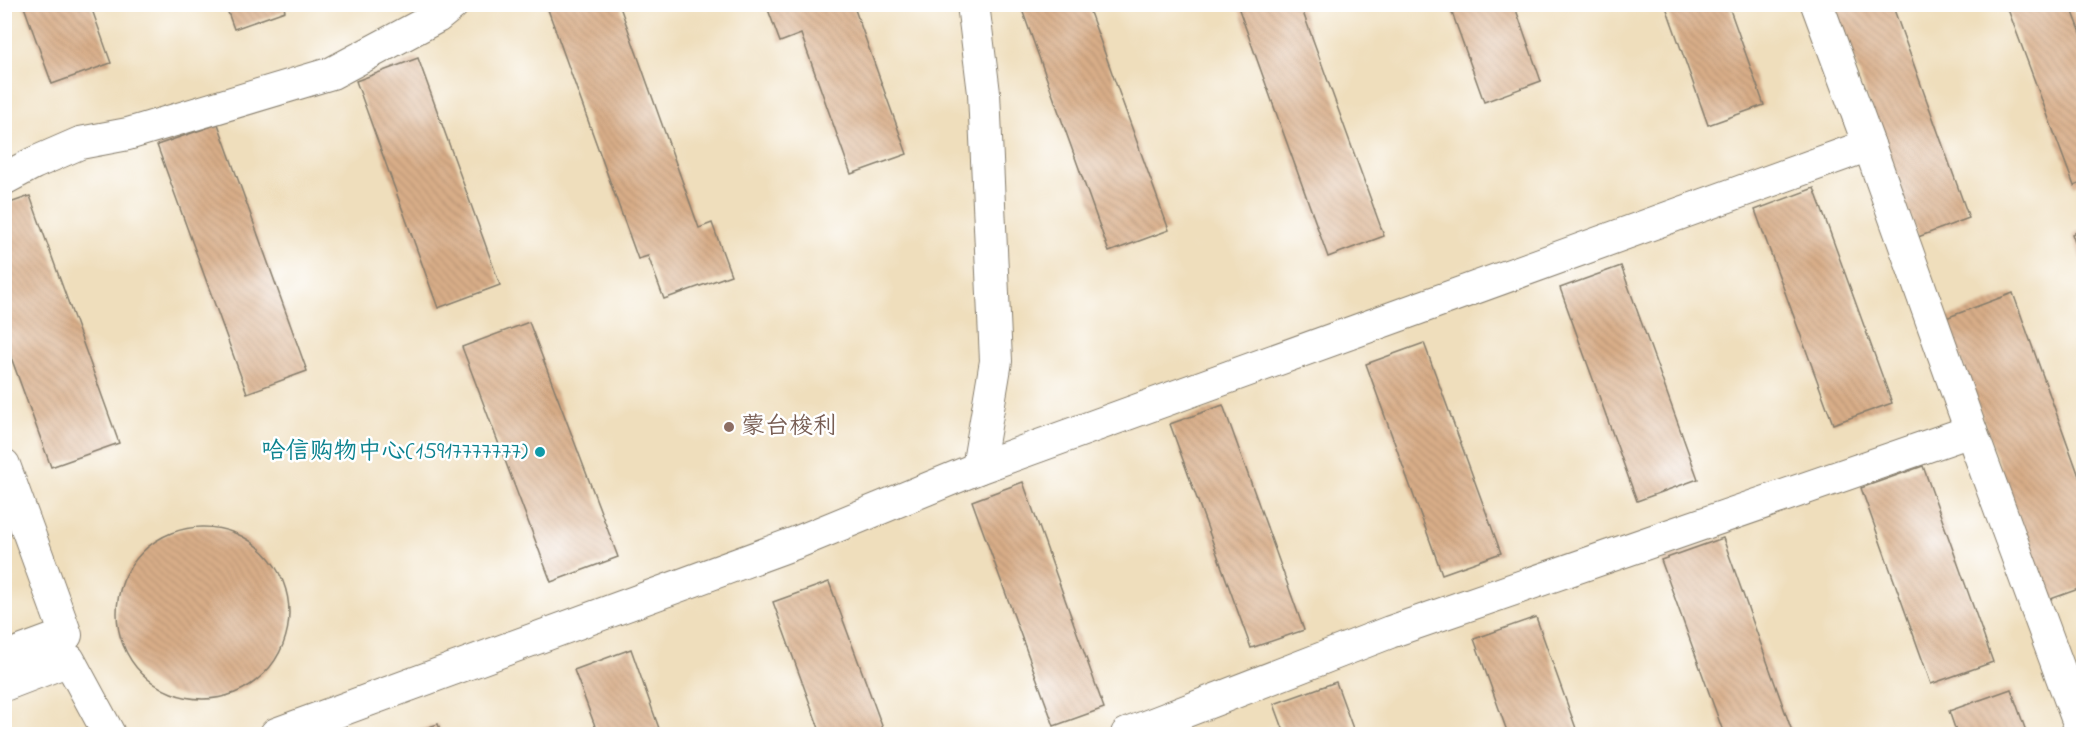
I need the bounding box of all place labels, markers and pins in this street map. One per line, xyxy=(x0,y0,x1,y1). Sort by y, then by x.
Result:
place label: 蒙台梭利 xyxy=(741,410,837,445)
marker: 蒙台梭利 xyxy=(722,420,736,434)
place label: 哈信购物中心(15917777777) xyxy=(261,435,528,470)
marker: 哈信购物中心(15917777777) xyxy=(533,445,547,459)

